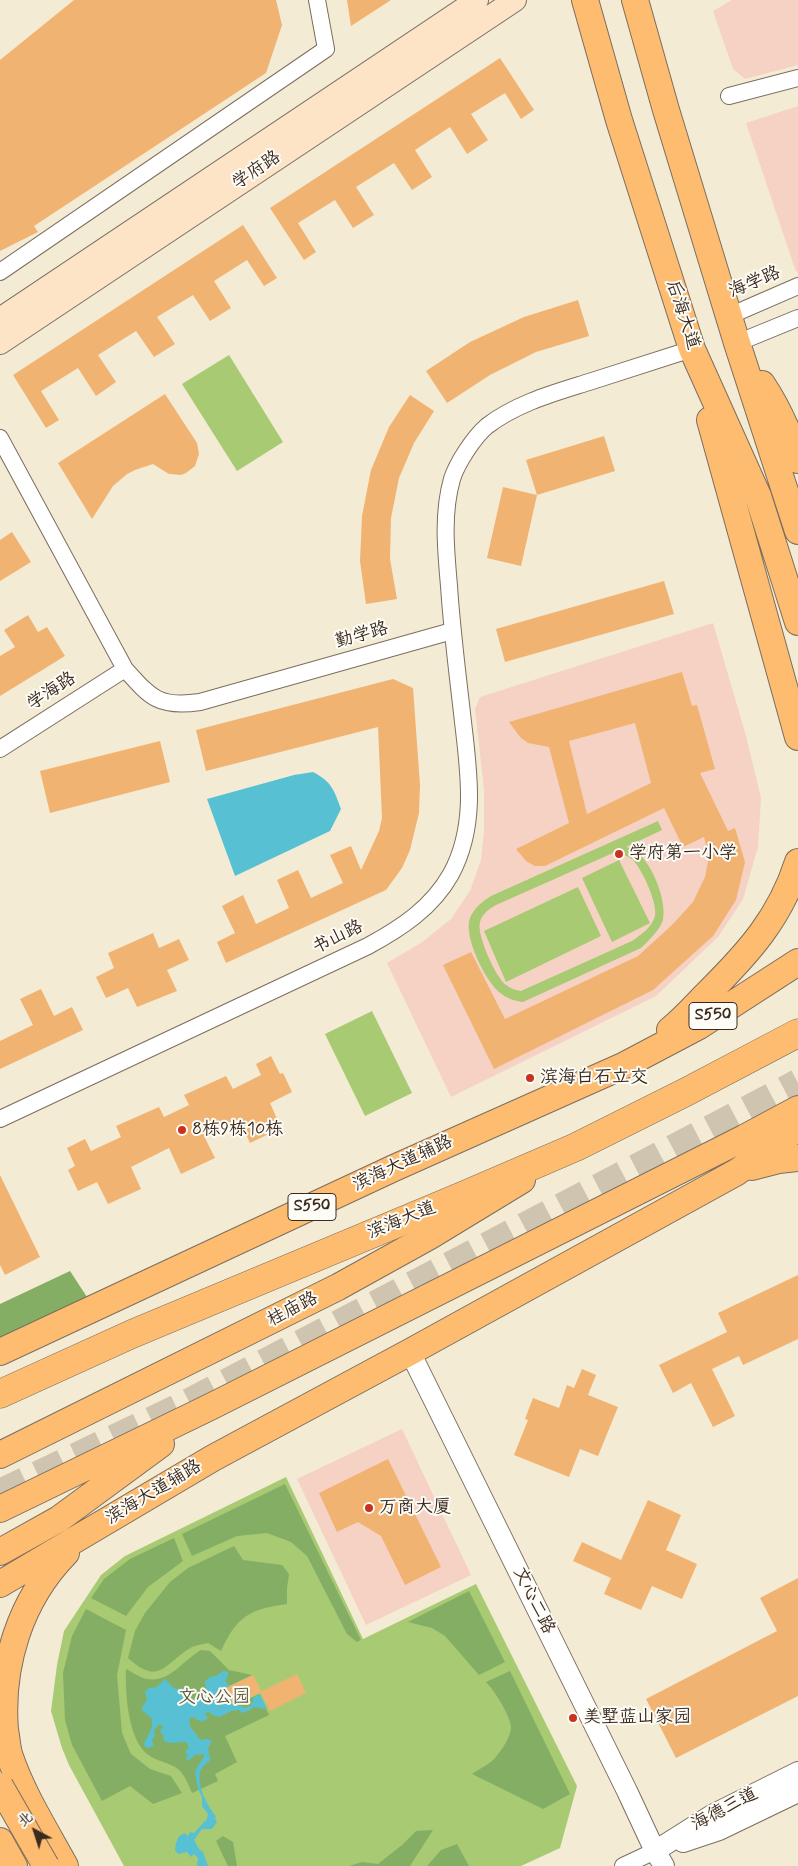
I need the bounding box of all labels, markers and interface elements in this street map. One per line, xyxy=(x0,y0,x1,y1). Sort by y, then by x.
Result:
street label: 学府路 xyxy=(229,147,285,195)
street label: 海学路 xyxy=(726,263,784,303)
street label: 后海大道 xyxy=(661,277,703,353)
street label: 勤学路 xyxy=(333,618,391,654)
street label: 学海路 xyxy=(23,668,81,716)
place label: 学府第一小学 xyxy=(629,843,737,865)
marker: 学府第一小学 xyxy=(613,848,625,860)
street label: 书山路 xyxy=(309,916,367,960)
road number: S550 xyxy=(689,1002,737,1030)
place label: 滨海白石立交 xyxy=(540,1067,648,1089)
marker: 滨海白石立交 xyxy=(524,1072,536,1084)
place label: 8栋9栋10栋 xyxy=(192,1119,283,1141)
marker: 8栋9栋10栋 xyxy=(176,1124,188,1136)
street label: 滨海大道辅路 xyxy=(349,1131,457,1197)
road number: S550 xyxy=(288,1194,336,1220)
street label: 滨海大道 xyxy=(365,1198,439,1244)
street label: 桂庙路 xyxy=(264,1288,322,1332)
street label: 滨海大道辅路 xyxy=(102,1456,206,1530)
place label: 万商大厦 xyxy=(379,1497,451,1519)
marker: 万商大厦 xyxy=(363,1502,375,1514)
street label: 文心二路 xyxy=(508,1564,558,1638)
park label: 文心公园 xyxy=(178,1687,250,1709)
place label: 美墅蓝山家园 xyxy=(583,1707,691,1729)
marker: 美墅蓝山家园 xyxy=(567,1712,579,1724)
street label: 海德三道 xyxy=(688,1784,762,1836)
north arrow xyxy=(10,1806,60,1856)
text: 北 xyxy=(14,1808,37,1831)

